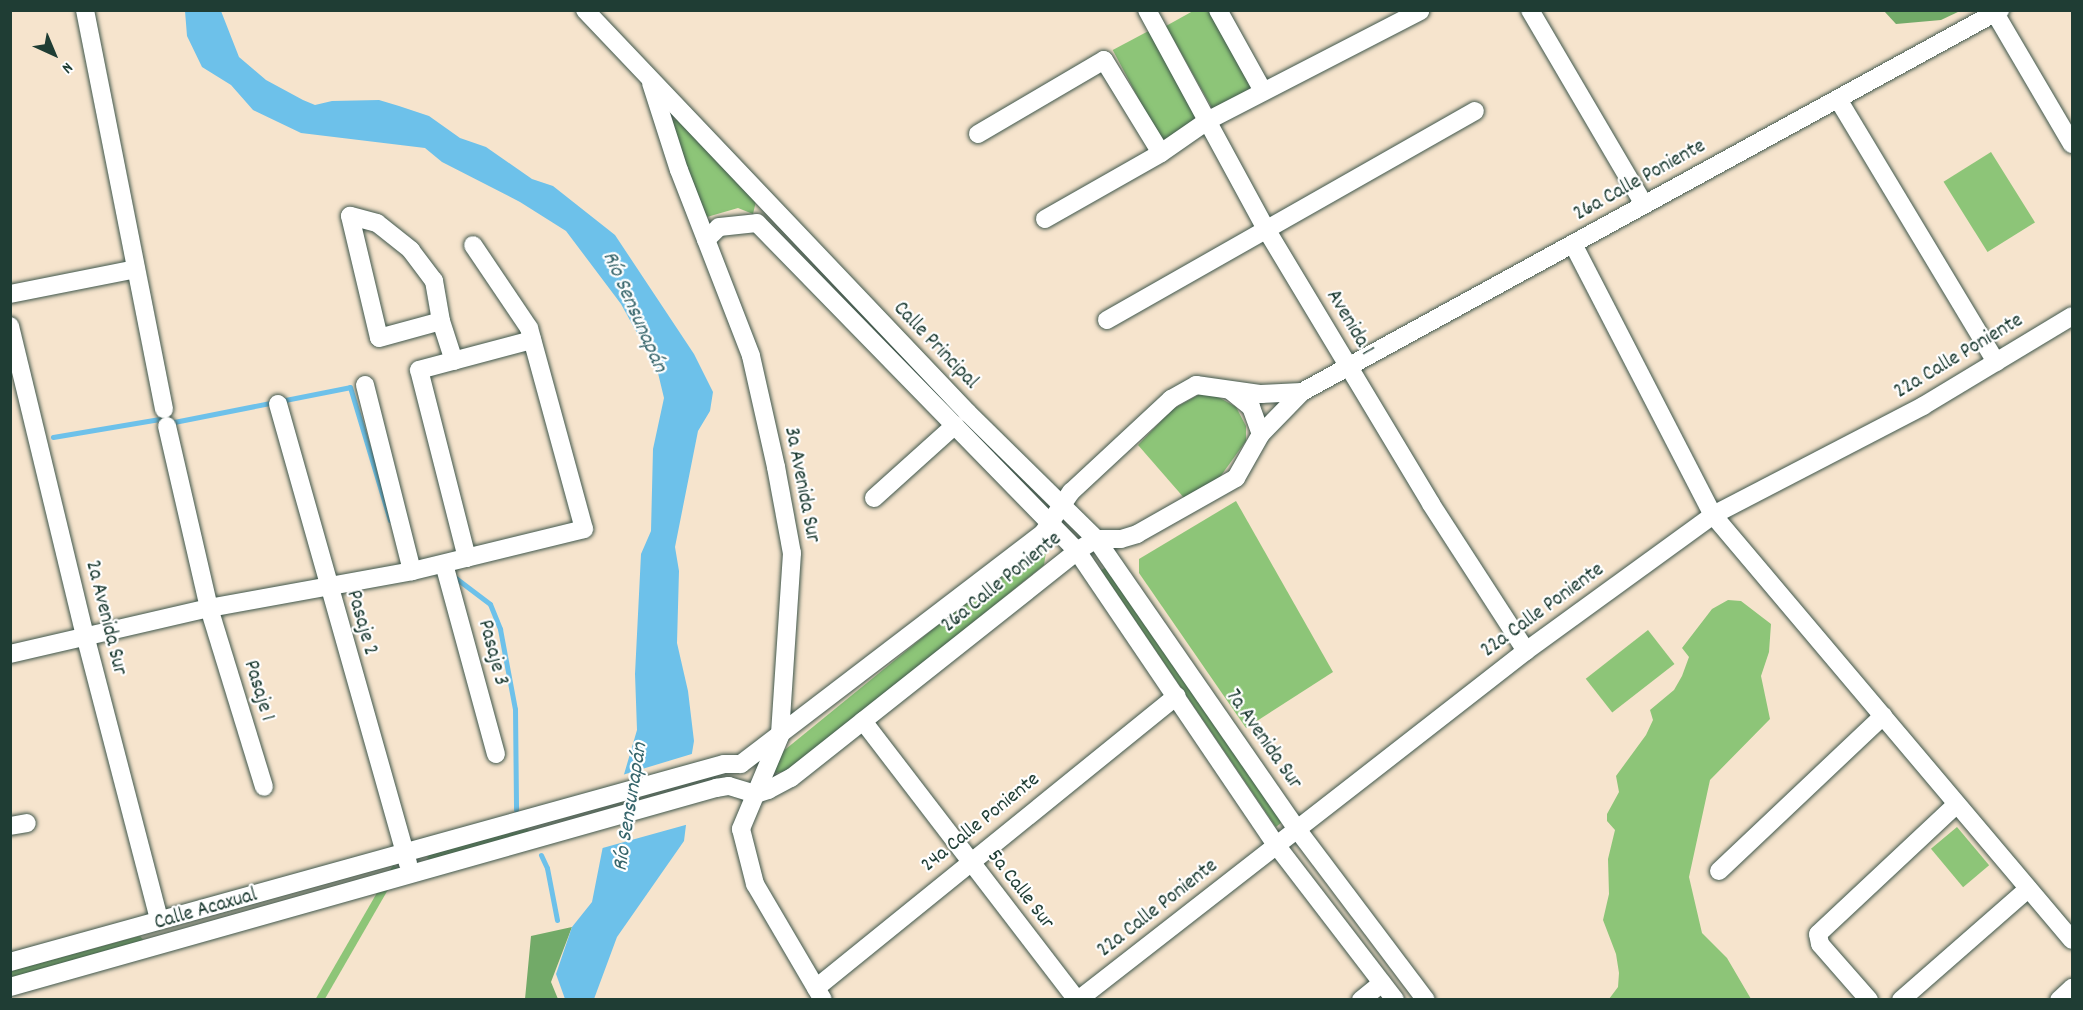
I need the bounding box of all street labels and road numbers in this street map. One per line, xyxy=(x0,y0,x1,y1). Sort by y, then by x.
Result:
street label: 26a Calle Poniente xyxy=(1570,134,1710,228)
street label: Avenida 1 xyxy=(1320,286,1378,360)
street label: Calle Principal xyxy=(887,297,983,395)
street label: 22a Calle Poniente xyxy=(1890,309,2028,405)
street label: 3a Avenida Sur xyxy=(777,425,825,545)
street label: 26a Calle Poniente xyxy=(937,527,1067,639)
street label: 2a Avenida Sur xyxy=(79,558,131,678)
street label: 22a Calle Poniente xyxy=(1477,558,1609,664)
street label: Pasaje 2 xyxy=(340,587,382,659)
street label: Pasaje 3 xyxy=(471,617,513,689)
street label: Pasaje 1 xyxy=(237,658,279,724)
street label: 7a Avenida Sur xyxy=(1219,685,1307,795)
street label: 24a Calle Poniente xyxy=(917,768,1045,878)
street label: 5a Calle Sur xyxy=(981,845,1059,935)
street label: 22a Calle Poniente xyxy=(1093,854,1223,964)
street label: Calle Acaxual xyxy=(152,883,260,937)

